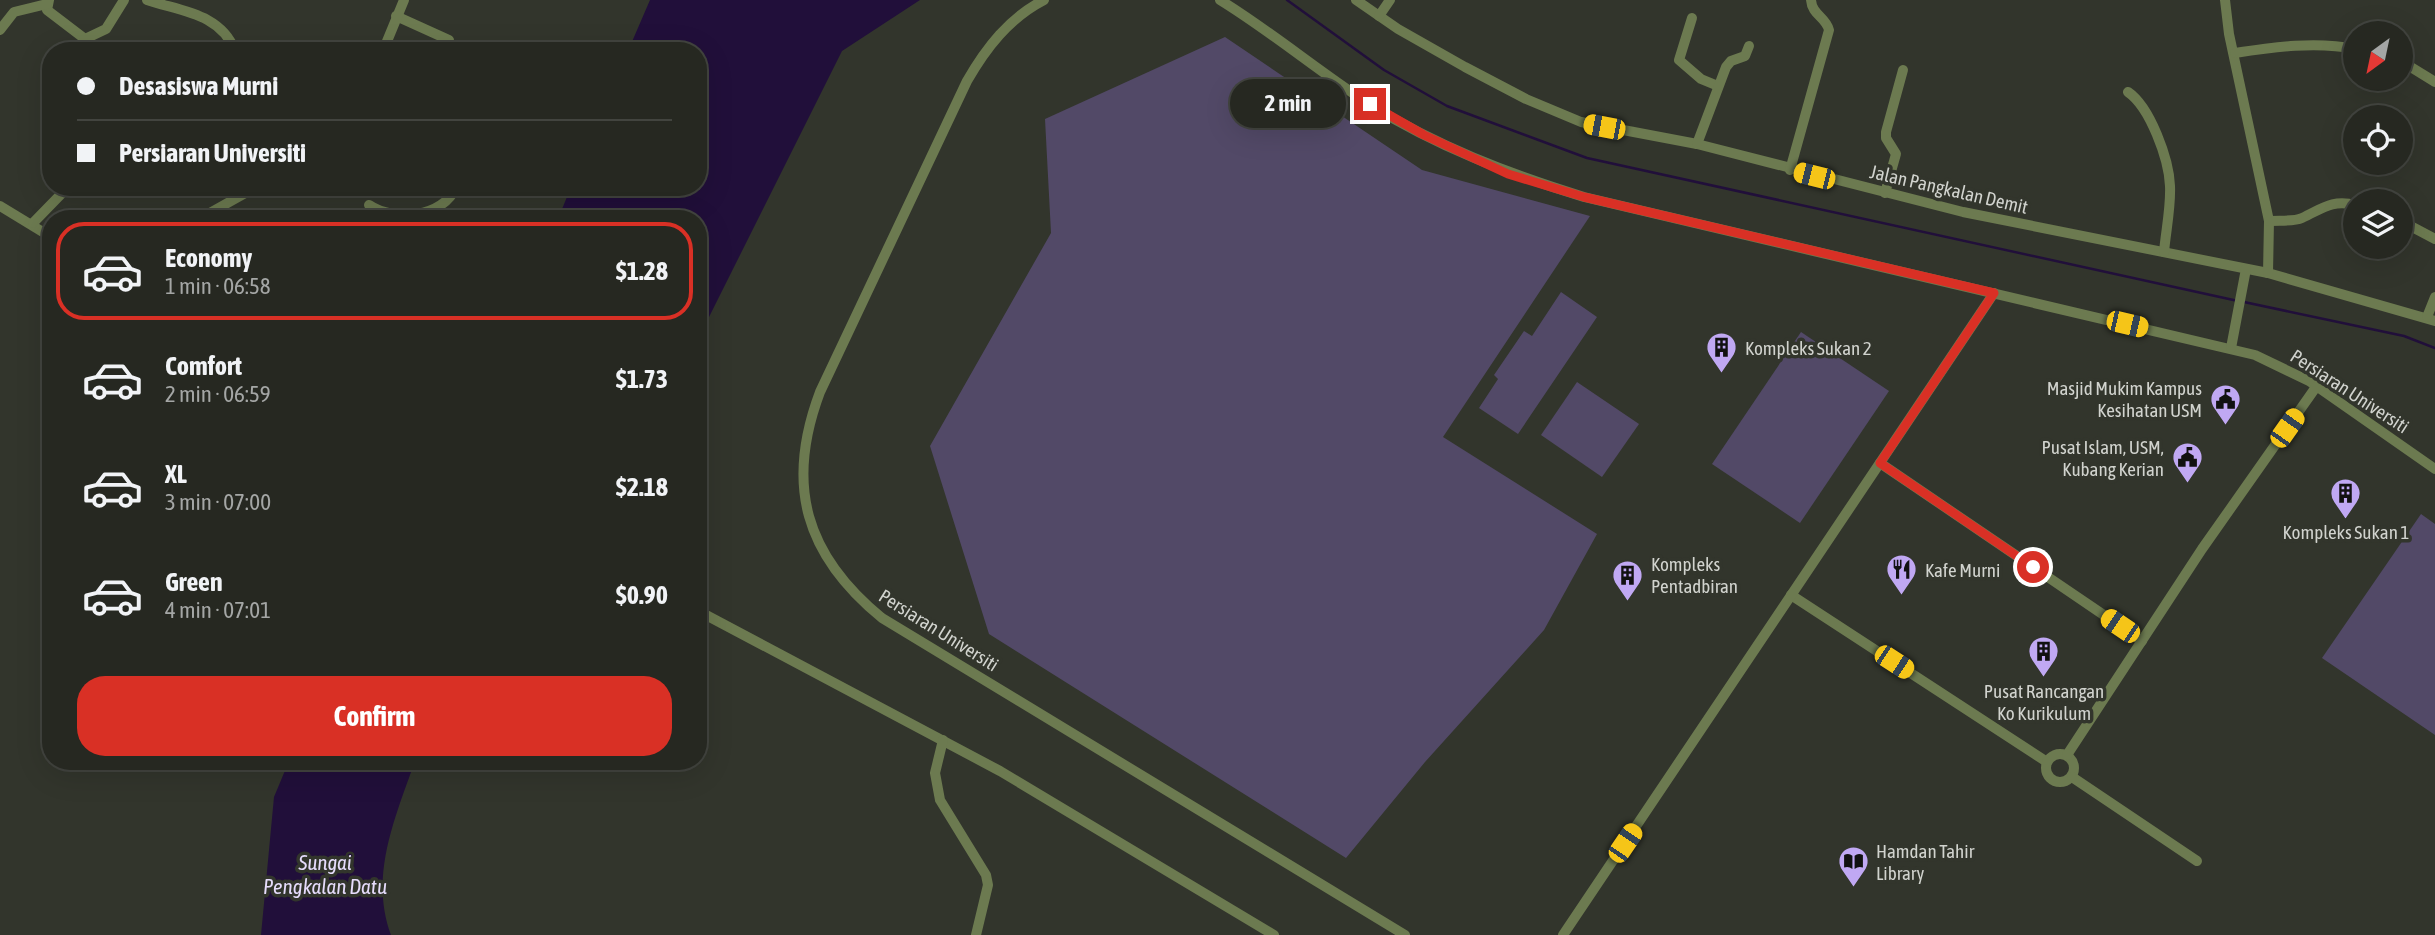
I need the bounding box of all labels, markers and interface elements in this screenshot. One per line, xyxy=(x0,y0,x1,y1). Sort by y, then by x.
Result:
north arrow xyxy=(2343,21,2413,91)
map controls xyxy=(2343,21,2413,259)
text: Desasiswa Murni xyxy=(119,71,278,101)
callout: 2 min xyxy=(1230,80,1346,128)
route end xyxy=(1354,88,1386,120)
text: 2 min xyxy=(1265,90,1311,116)
button: locate xyxy=(2343,105,2413,175)
car xyxy=(1582,113,1627,141)
text: Persiaran Universiti xyxy=(119,138,306,168)
street label: Jalan Pangkalan Demit xyxy=(1868,160,2030,218)
car xyxy=(1792,161,1837,191)
button: layers xyxy=(2343,189,2413,259)
icon: car xyxy=(81,240,144,303)
text: Economy xyxy=(165,243,252,273)
text: $1.28 xyxy=(616,256,668,286)
text: 1 min · 06:58 xyxy=(165,273,271,299)
car xyxy=(2105,309,2150,339)
building icon: Kompleks Sukan 2 xyxy=(1705,331,1739,375)
place label: Kompleks Sukan 2 xyxy=(1745,337,1872,359)
street label: Persiaran Universiti xyxy=(2287,345,2413,437)
icon: car xyxy=(81,348,144,411)
text: Comfort xyxy=(165,351,242,381)
text: $1.73 xyxy=(616,364,668,394)
place label: Masjid Mukim Kampus Kesihatan USM xyxy=(2047,377,2202,421)
text: 2 min · 06:59 xyxy=(165,381,271,407)
public building icon: Masjid Mukim Kampus Kesihatan USM xyxy=(2208,382,2242,426)
car xyxy=(2267,405,2308,451)
place label: Pusat Islam, USM, Kubang Kerian xyxy=(2042,436,2164,480)
public building icon: Pusat Islam, USM, Kubang Kerian xyxy=(2170,441,2204,485)
icon: car xyxy=(81,456,144,519)
text: XL xyxy=(165,459,187,489)
text: $2.18 xyxy=(616,472,668,502)
building icon: Kompleks Sukan 1 xyxy=(2329,476,2363,520)
text: 3 min · 07:00 xyxy=(165,489,271,515)
place label: Kompleks Sukan 1 xyxy=(2283,521,2409,543)
route start xyxy=(2017,551,2049,583)
place label: Kompleks Pentadbiran xyxy=(1651,553,1738,597)
restaurant icon: Kafe Murni xyxy=(1885,553,1919,597)
building icon: Kompleks Pentadbiran xyxy=(1611,558,1645,602)
place label: Kafe Murni xyxy=(1925,559,2000,581)
icon: car xyxy=(81,564,144,627)
text: Green xyxy=(165,567,223,597)
text: $0.90 xyxy=(616,580,668,610)
street label: Persiaran Universiti xyxy=(875,584,1003,676)
text: 4 min · 07:01 xyxy=(165,597,271,623)
car xyxy=(2097,606,2144,646)
building icon: Pusat Rancangan Ko Kurikulum xyxy=(2027,635,2061,679)
car xyxy=(1871,642,1918,682)
button: Confirm xyxy=(77,676,672,756)
place label: Pusat Rancangan Ko Kurikulum xyxy=(1984,680,2104,724)
car xyxy=(1605,820,1646,866)
place label: Hamdan Tahir Library xyxy=(1876,840,1975,884)
library icon: Hamdan Tahir Library xyxy=(1836,845,1870,889)
water label: Sungai Pengkalan Datu xyxy=(263,850,387,898)

